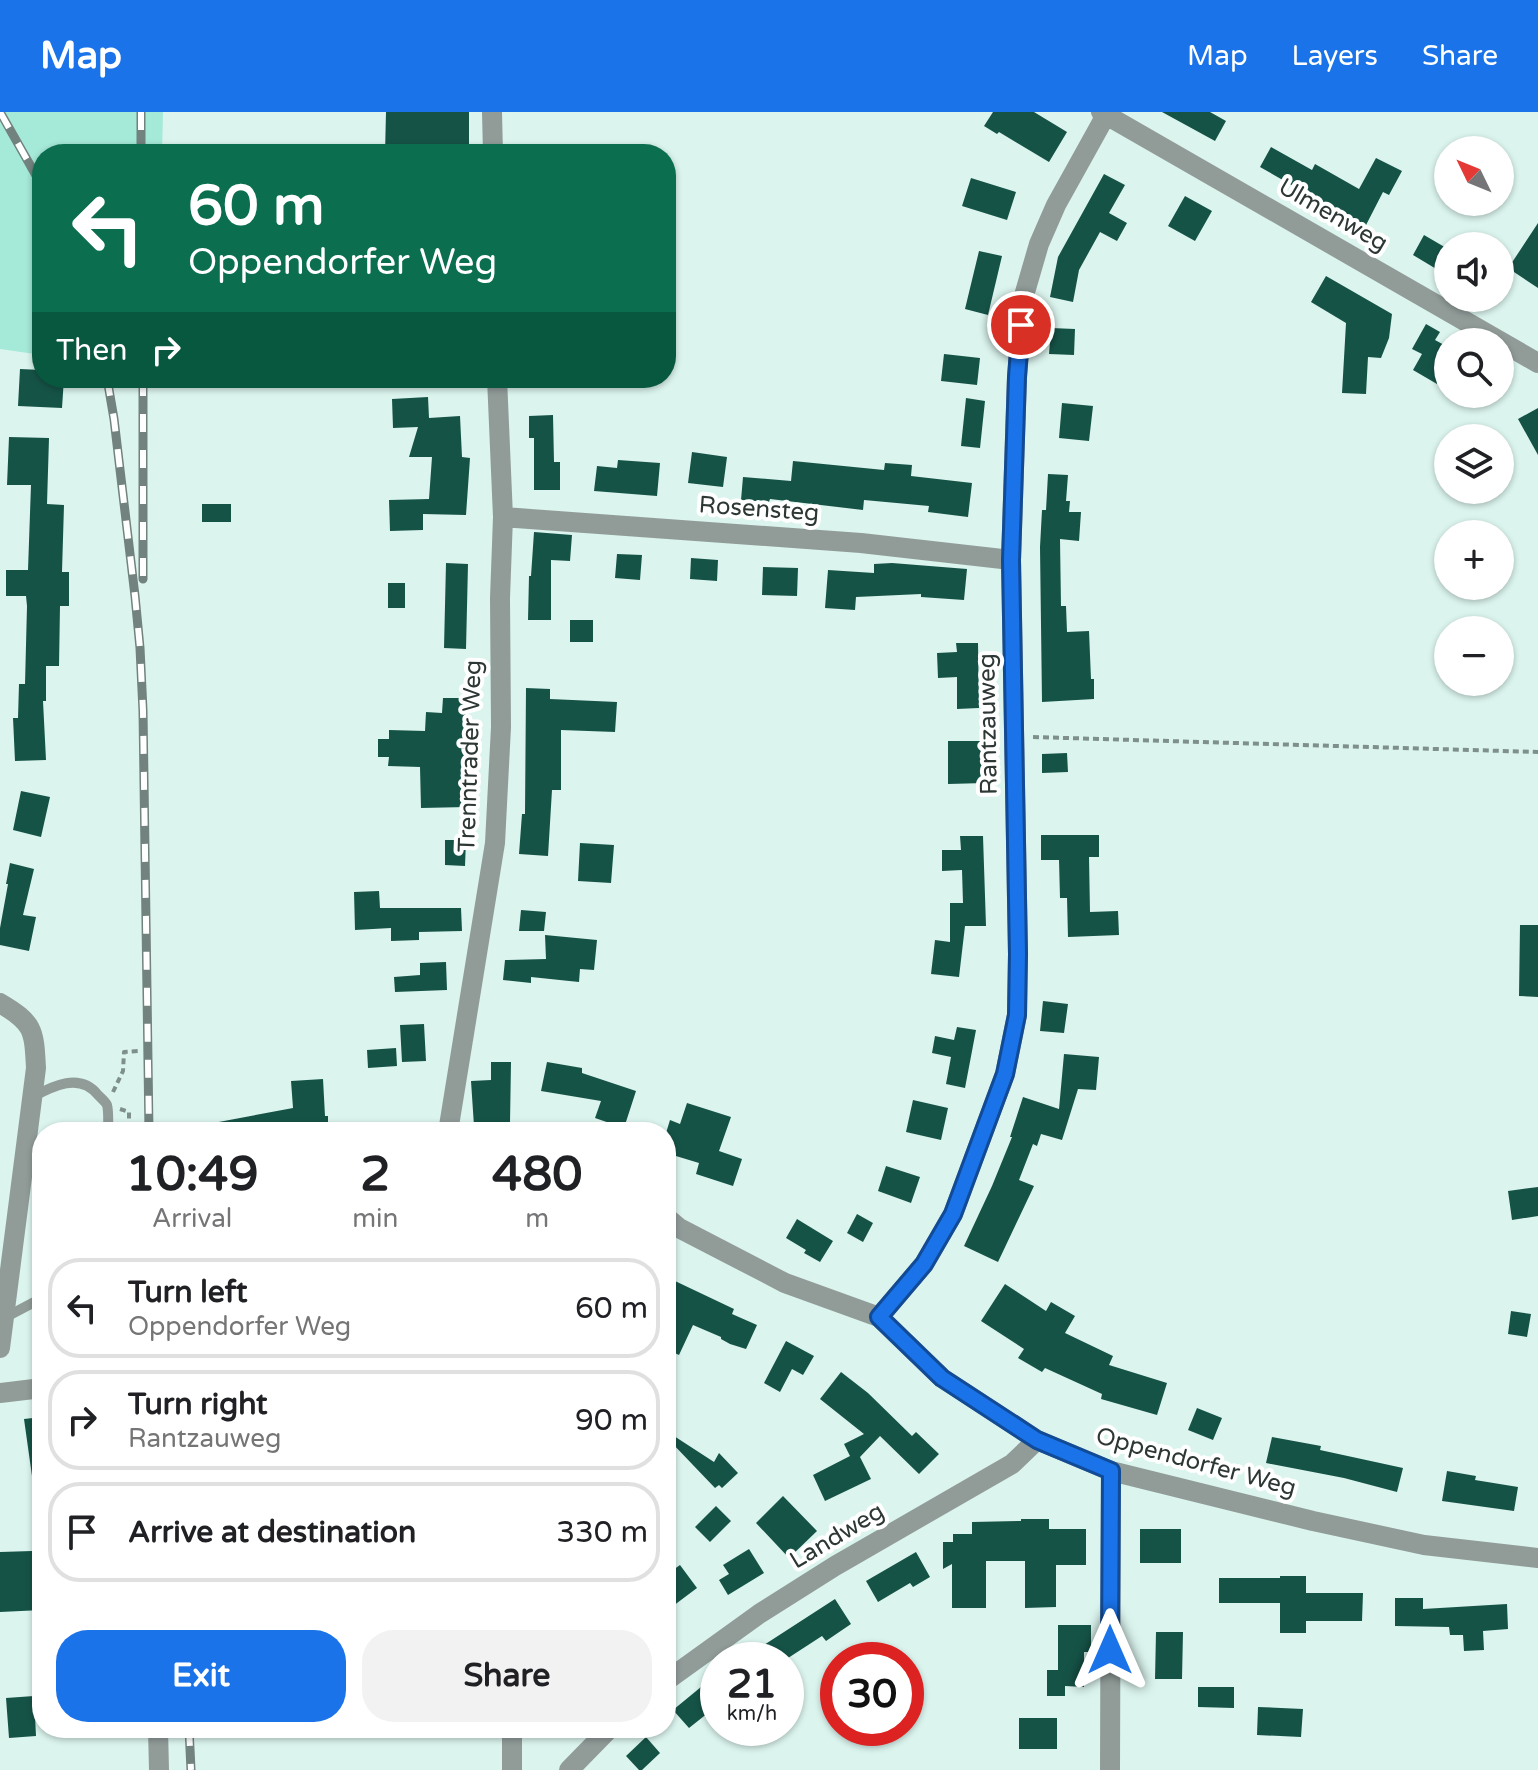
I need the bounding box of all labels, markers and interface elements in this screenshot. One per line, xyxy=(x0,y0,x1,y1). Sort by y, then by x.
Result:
text: Map xyxy=(40,33,122,79)
text: Map xyxy=(1187,39,1248,73)
text: Layers xyxy=(1292,39,1378,73)
text: Share xyxy=(1422,39,1498,73)
north arrow xyxy=(1434,136,1514,216)
map controls xyxy=(1434,136,1514,696)
street label: Ulmenweg xyxy=(1273,172,1393,258)
text: 60 m xyxy=(188,173,324,240)
icon: left xyxy=(56,176,160,280)
button: sound xyxy=(1434,232,1514,312)
text: Oppendorfer Weg xyxy=(188,241,497,284)
pin xyxy=(987,291,1055,359)
icon: arrive xyxy=(999,303,1043,347)
icon: right xyxy=(144,328,188,372)
button: search xyxy=(1434,328,1514,408)
text: Then xyxy=(56,332,128,369)
button: layers xyxy=(1434,424,1514,504)
street label: Rosensteg xyxy=(698,490,820,528)
button: + xyxy=(1434,520,1514,600)
button: − xyxy=(1434,616,1514,696)
street label: Rantzauweg xyxy=(972,653,1004,795)
street label: Trenntrader Weg xyxy=(452,659,488,853)
text: 10:49 xyxy=(126,1146,259,1204)
text: 2 xyxy=(360,1146,390,1204)
text: 480 xyxy=(492,1146,582,1204)
text: Arrival xyxy=(152,1203,232,1234)
text: min xyxy=(352,1203,398,1234)
text: m xyxy=(525,1203,549,1234)
text: Turn left xyxy=(128,1274,247,1311)
icon: left xyxy=(60,1286,104,1330)
text: 60 m xyxy=(575,1290,648,1327)
text: Oppendorfer Weg xyxy=(128,1311,351,1342)
text: Turn right xyxy=(128,1386,268,1423)
icon: right xyxy=(60,1398,104,1442)
text: 90 m xyxy=(575,1402,648,1439)
street label: Oppendorfer Weg xyxy=(1093,1421,1299,1503)
text: Rantzauweg xyxy=(128,1423,281,1454)
street label: Landweg xyxy=(785,1497,889,1575)
icon: arrive xyxy=(60,1510,104,1554)
text: Arrive at destination xyxy=(128,1514,416,1551)
text: 330 m xyxy=(556,1514,648,1551)
position arrow xyxy=(1068,1608,1152,1692)
button: Exit xyxy=(56,1630,346,1722)
button: Share xyxy=(362,1630,652,1722)
speed limit sign: 30 xyxy=(820,1642,924,1746)
text: 21 xyxy=(727,1660,777,1708)
text: km/h xyxy=(727,1702,777,1726)

